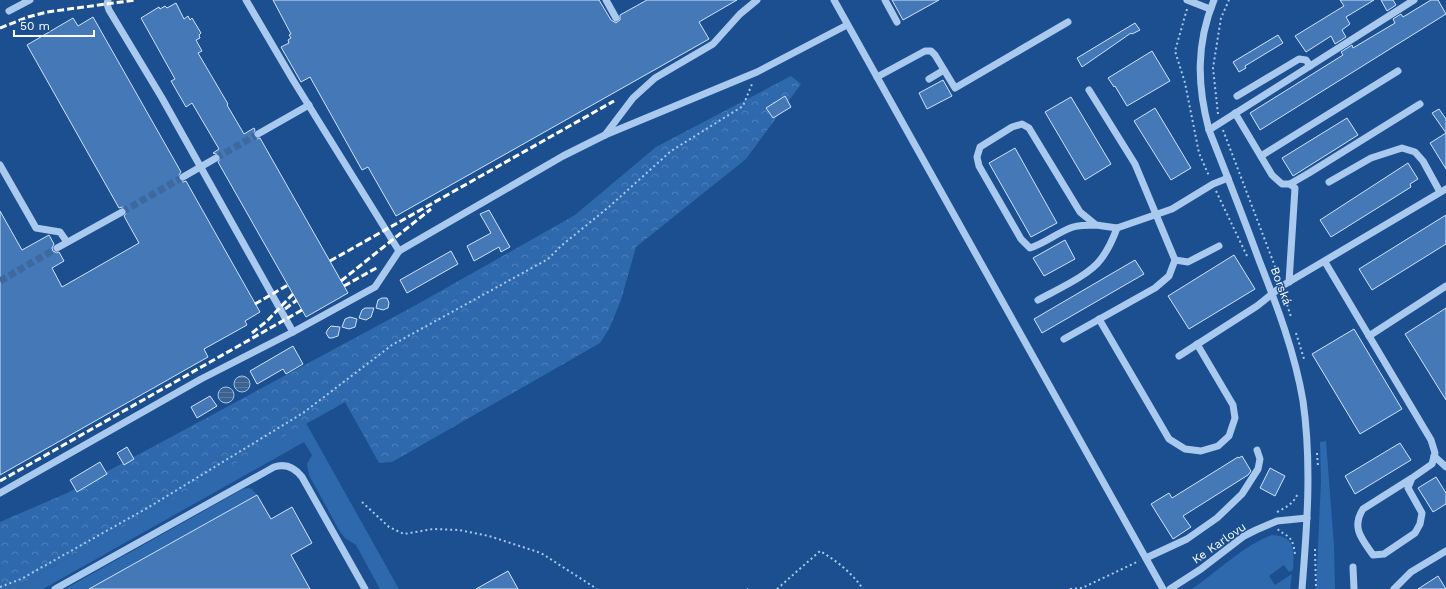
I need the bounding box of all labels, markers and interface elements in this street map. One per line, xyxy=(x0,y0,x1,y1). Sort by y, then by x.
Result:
scale bar xyxy=(14,12,94,38)
text: 50 m xyxy=(20,19,50,33)
street label: Borská xyxy=(1268,265,1294,307)
street label: Ke Karlovu xyxy=(1189,519,1249,567)

